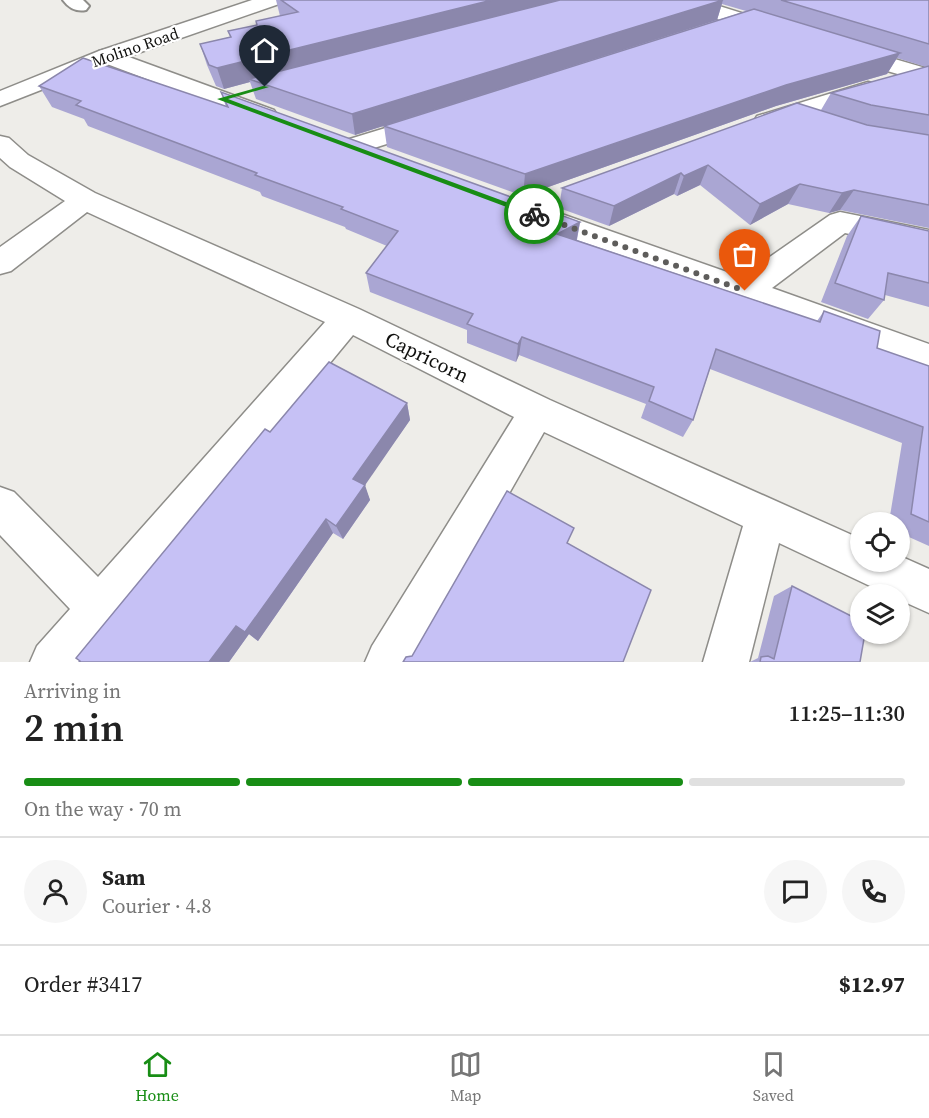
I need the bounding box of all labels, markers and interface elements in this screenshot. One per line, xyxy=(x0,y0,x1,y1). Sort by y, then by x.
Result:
street label: Molino Road xyxy=(89,22,181,72)
pin xyxy=(239,25,290,87)
icon: home xyxy=(248,34,281,67)
courier xyxy=(504,184,564,244)
icon: bike xyxy=(518,198,551,231)
pin xyxy=(719,229,770,291)
icon: bag xyxy=(728,238,761,271)
street label: Capricorn xyxy=(381,325,473,389)
map controls xyxy=(850,512,910,644)
button: locate xyxy=(850,512,910,572)
button: layers xyxy=(850,584,910,644)
text: Arriving in xyxy=(24,677,121,705)
text: 11:25–11:30 xyxy=(789,698,905,728)
text: 2 min xyxy=(24,701,124,754)
text: On the way · 70 m xyxy=(24,795,181,823)
button: person xyxy=(24,860,87,923)
button: chat xyxy=(764,860,827,923)
button: phone xyxy=(842,860,905,923)
text: Sam xyxy=(102,862,146,892)
text: Courier · 4.8 xyxy=(102,892,211,920)
text: Order #3417 xyxy=(24,969,142,999)
text: $12.97 xyxy=(839,969,905,999)
tab: Home xyxy=(135,1048,179,1106)
tab: Map xyxy=(449,1048,482,1106)
tab: Saved xyxy=(753,1048,794,1106)

